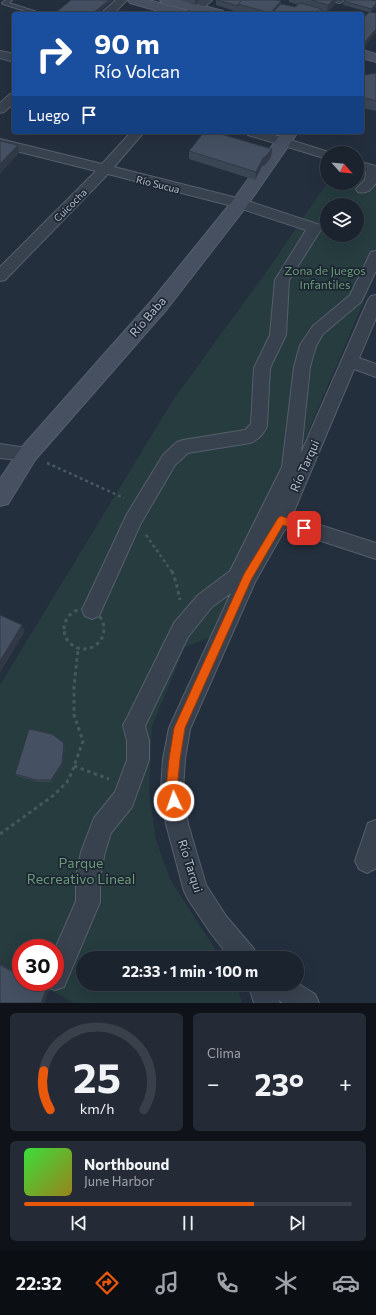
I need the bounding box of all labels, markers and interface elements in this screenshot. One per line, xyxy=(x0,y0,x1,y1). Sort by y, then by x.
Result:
text: 90 m xyxy=(94,26,160,60)
icon: right xyxy=(28,28,80,80)
text: Río Volcan xyxy=(94,60,180,82)
icon: arrive xyxy=(78,104,100,126)
text: Luego xyxy=(28,106,70,124)
north arrow xyxy=(320,146,364,190)
map controls xyxy=(320,146,364,242)
street label: Río Sucua xyxy=(135,173,181,195)
street label: Cuicocha xyxy=(51,186,89,224)
button: layers xyxy=(320,198,364,242)
park label: Zona de Juegos Infantiles xyxy=(284,263,366,291)
street label: Río Baba xyxy=(126,294,168,339)
street label: Río Tarqui xyxy=(287,438,322,494)
pin xyxy=(287,511,321,545)
icon: arrive xyxy=(293,517,315,539)
position arrow xyxy=(153,780,195,822)
street label: Río Tarqui xyxy=(176,837,206,894)
park label: Parque Recreativo Lineal xyxy=(27,854,135,887)
speed limit sign: 30 xyxy=(12,939,64,991)
text: 22:33 · 1 min · 100 m xyxy=(122,962,258,980)
text: Clima xyxy=(207,1045,241,1061)
text: 25 xyxy=(73,1051,120,1102)
text: 23° xyxy=(255,1065,304,1102)
text: − xyxy=(207,1070,220,1097)
text: + xyxy=(339,1070,352,1097)
text: km/h xyxy=(79,1099,114,1117)
text: Northbound xyxy=(84,1155,169,1173)
text: June Harbor xyxy=(84,1173,154,1189)
icon: previous xyxy=(68,1212,90,1234)
icon: pause xyxy=(177,1212,199,1234)
icon: next xyxy=(286,1212,308,1234)
icon: directions xyxy=(93,1269,121,1297)
icon: music xyxy=(153,1269,181,1297)
icon: phone xyxy=(213,1269,241,1297)
icon: climate xyxy=(272,1269,300,1297)
icon: car xyxy=(332,1269,360,1297)
text: 22:32 xyxy=(16,1272,62,1294)

